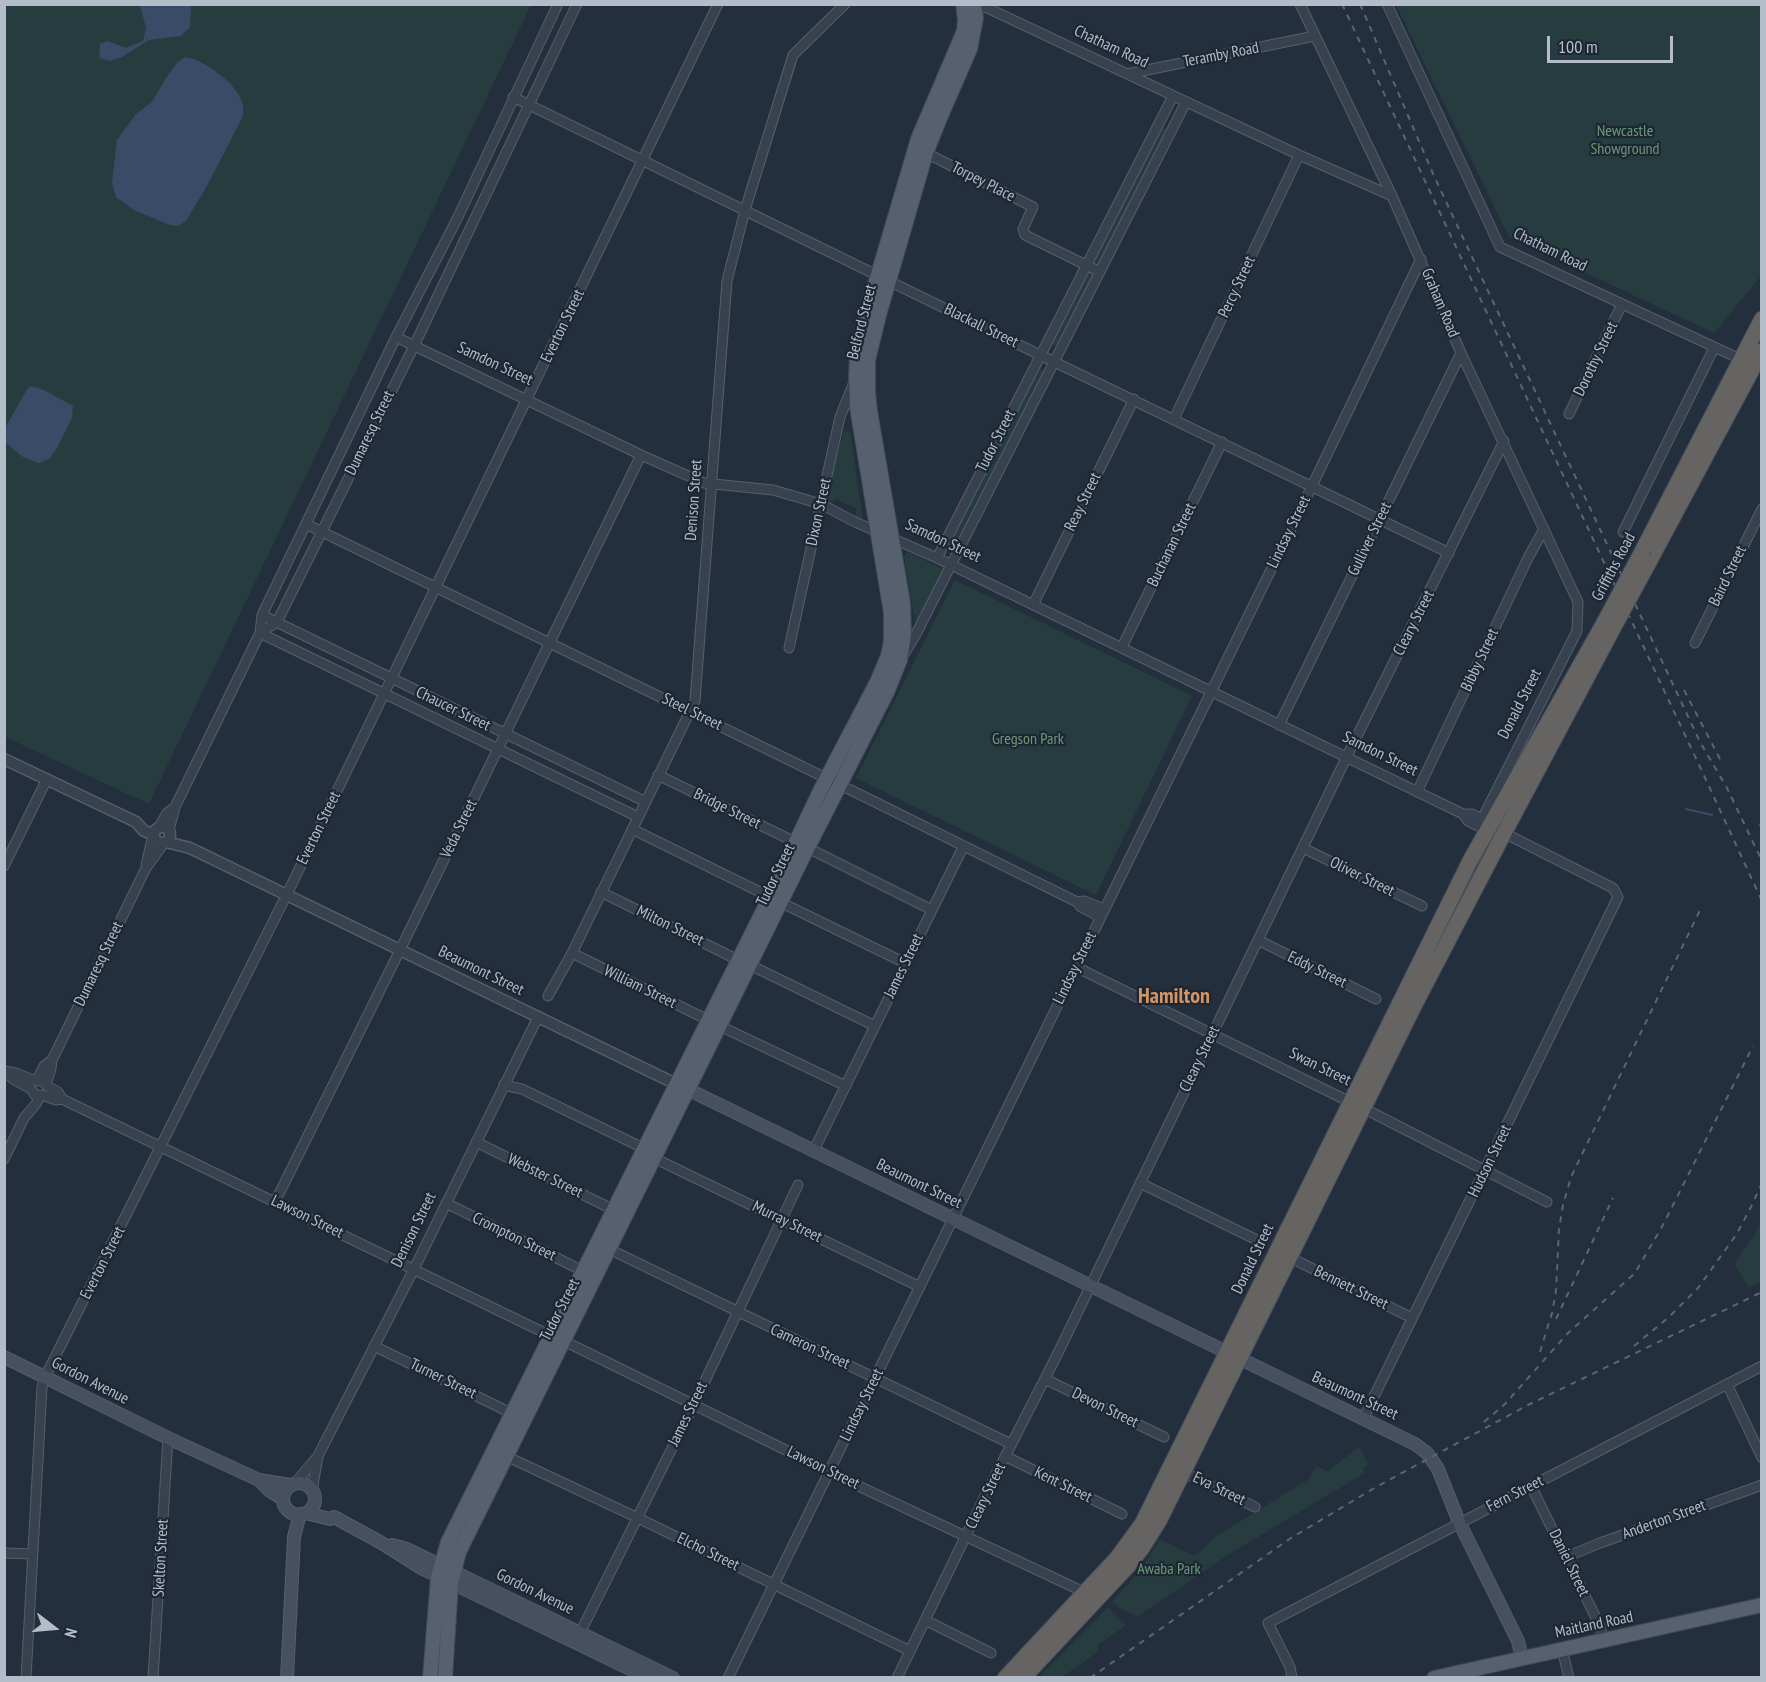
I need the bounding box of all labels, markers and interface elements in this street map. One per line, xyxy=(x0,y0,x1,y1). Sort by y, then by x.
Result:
street label: Chatham Road xyxy=(1071,21,1151,73)
scale bar xyxy=(1550,24,1676,62)
text: 100 m xyxy=(1558,35,1598,58)
street label: Teramby Road xyxy=(1181,38,1261,72)
park label: Newcastle Showground xyxy=(1590,121,1660,159)
street label: Torpey Place xyxy=(948,158,1018,206)
street label: Chatham Road xyxy=(1510,224,1590,276)
street label: Percy Street xyxy=(1214,253,1260,321)
street label: Graham Road xyxy=(1417,266,1463,340)
street label: Belford Street xyxy=(843,283,881,361)
street label: Everton Street xyxy=(537,286,589,366)
street label: Blackall Street xyxy=(941,300,1021,352)
street label: Dorothy Street xyxy=(1570,319,1622,399)
street label: Samdon Street xyxy=(454,338,536,390)
street label: Dumaresq Street xyxy=(341,387,399,479)
street label: Tudor Street xyxy=(972,407,1020,475)
street label: Denison Street xyxy=(682,459,706,541)
street label: Reay Street xyxy=(1061,470,1105,534)
street label: Dixon Street xyxy=(802,476,836,548)
street label: Lindsay Street xyxy=(1263,493,1315,571)
street label: Gulliver Street xyxy=(1344,499,1396,579)
street label: Buchanan Street xyxy=(1144,500,1200,590)
street label: Samdon Street xyxy=(902,515,984,567)
street label: Griffiths Road xyxy=(1588,530,1640,604)
street label: Baird Street xyxy=(1705,542,1751,610)
street label: Cleary Street xyxy=(1389,587,1439,659)
street label: Bibby Street xyxy=(1457,625,1503,695)
street label: Donald Street xyxy=(1494,666,1546,742)
street label: Chaucer Street xyxy=(413,683,493,735)
street label: Steel Street xyxy=(659,689,725,735)
street label: Samdon Street xyxy=(1339,728,1421,780)
park label: Gregson Park xyxy=(992,729,1064,749)
street label: Bridge Street xyxy=(690,785,764,833)
street label: Everton Street xyxy=(293,788,345,868)
street label: Veda Street xyxy=(437,796,481,862)
street label: Tudor Street xyxy=(753,840,799,910)
street label: Oliver Street xyxy=(1326,853,1398,901)
street label: Milton Street xyxy=(633,902,707,950)
street label: Dumaresq Street xyxy=(70,918,128,1010)
street label: Lindsay Street xyxy=(1049,929,1101,1007)
street label: James Street xyxy=(880,931,928,1001)
street label: Beaumont Street xyxy=(435,942,527,1000)
street label: Eddy Street xyxy=(1284,948,1350,992)
street label: William Street xyxy=(601,961,679,1013)
district label: Hamilton xyxy=(1138,984,1210,1010)
street label: Cleary Street xyxy=(1176,1023,1224,1095)
street label: Swan Street xyxy=(1286,1044,1354,1090)
street label: Hudson Street xyxy=(1464,1122,1516,1200)
street label: Webster Street xyxy=(504,1150,586,1202)
street label: Beaumont Street xyxy=(873,1155,965,1213)
street label: Denison Street xyxy=(388,1189,440,1271)
street label: Lawson Street xyxy=(268,1191,346,1243)
street label: Murray Street xyxy=(749,1197,825,1247)
street label: Crompton Street xyxy=(469,1209,559,1265)
street label: Donald Street xyxy=(1228,1221,1278,1297)
street label: Everton Street xyxy=(76,1223,130,1303)
street label: Bennett Street xyxy=(1311,1262,1391,1314)
street label: Tudor Street xyxy=(536,1276,584,1344)
street label: Cameron Street xyxy=(767,1320,853,1374)
street label: Gordon Avenue xyxy=(48,1353,132,1409)
street label: Turner Street xyxy=(407,1355,479,1403)
street label: Lindsay Street xyxy=(836,1366,888,1444)
street label: Beaumont Street xyxy=(1309,1368,1401,1424)
street label: James Street xyxy=(664,1379,712,1449)
street label: Devon Street xyxy=(1069,1384,1141,1432)
street label: Lawson Street xyxy=(784,1442,862,1494)
street label: Cleary Street xyxy=(962,1460,1010,1532)
street label: Kent Street xyxy=(1031,1463,1095,1507)
street label: Eva Street xyxy=(1190,1468,1248,1510)
street label: Fern Street xyxy=(1483,1472,1547,1516)
street label: Anderton Street xyxy=(1620,1496,1708,1544)
street label: Skelton Street xyxy=(149,1519,173,1597)
street label: Daniel Street xyxy=(1545,1526,1593,1600)
street label: Elcho Street xyxy=(674,1529,742,1575)
park label: Awaba Park xyxy=(1137,1559,1201,1579)
street label: Gordon Avenue xyxy=(493,1565,577,1619)
north arrow xyxy=(24,1598,84,1658)
street label: Maitland Road xyxy=(1553,1607,1635,1643)
text: N xyxy=(61,1626,82,1640)

